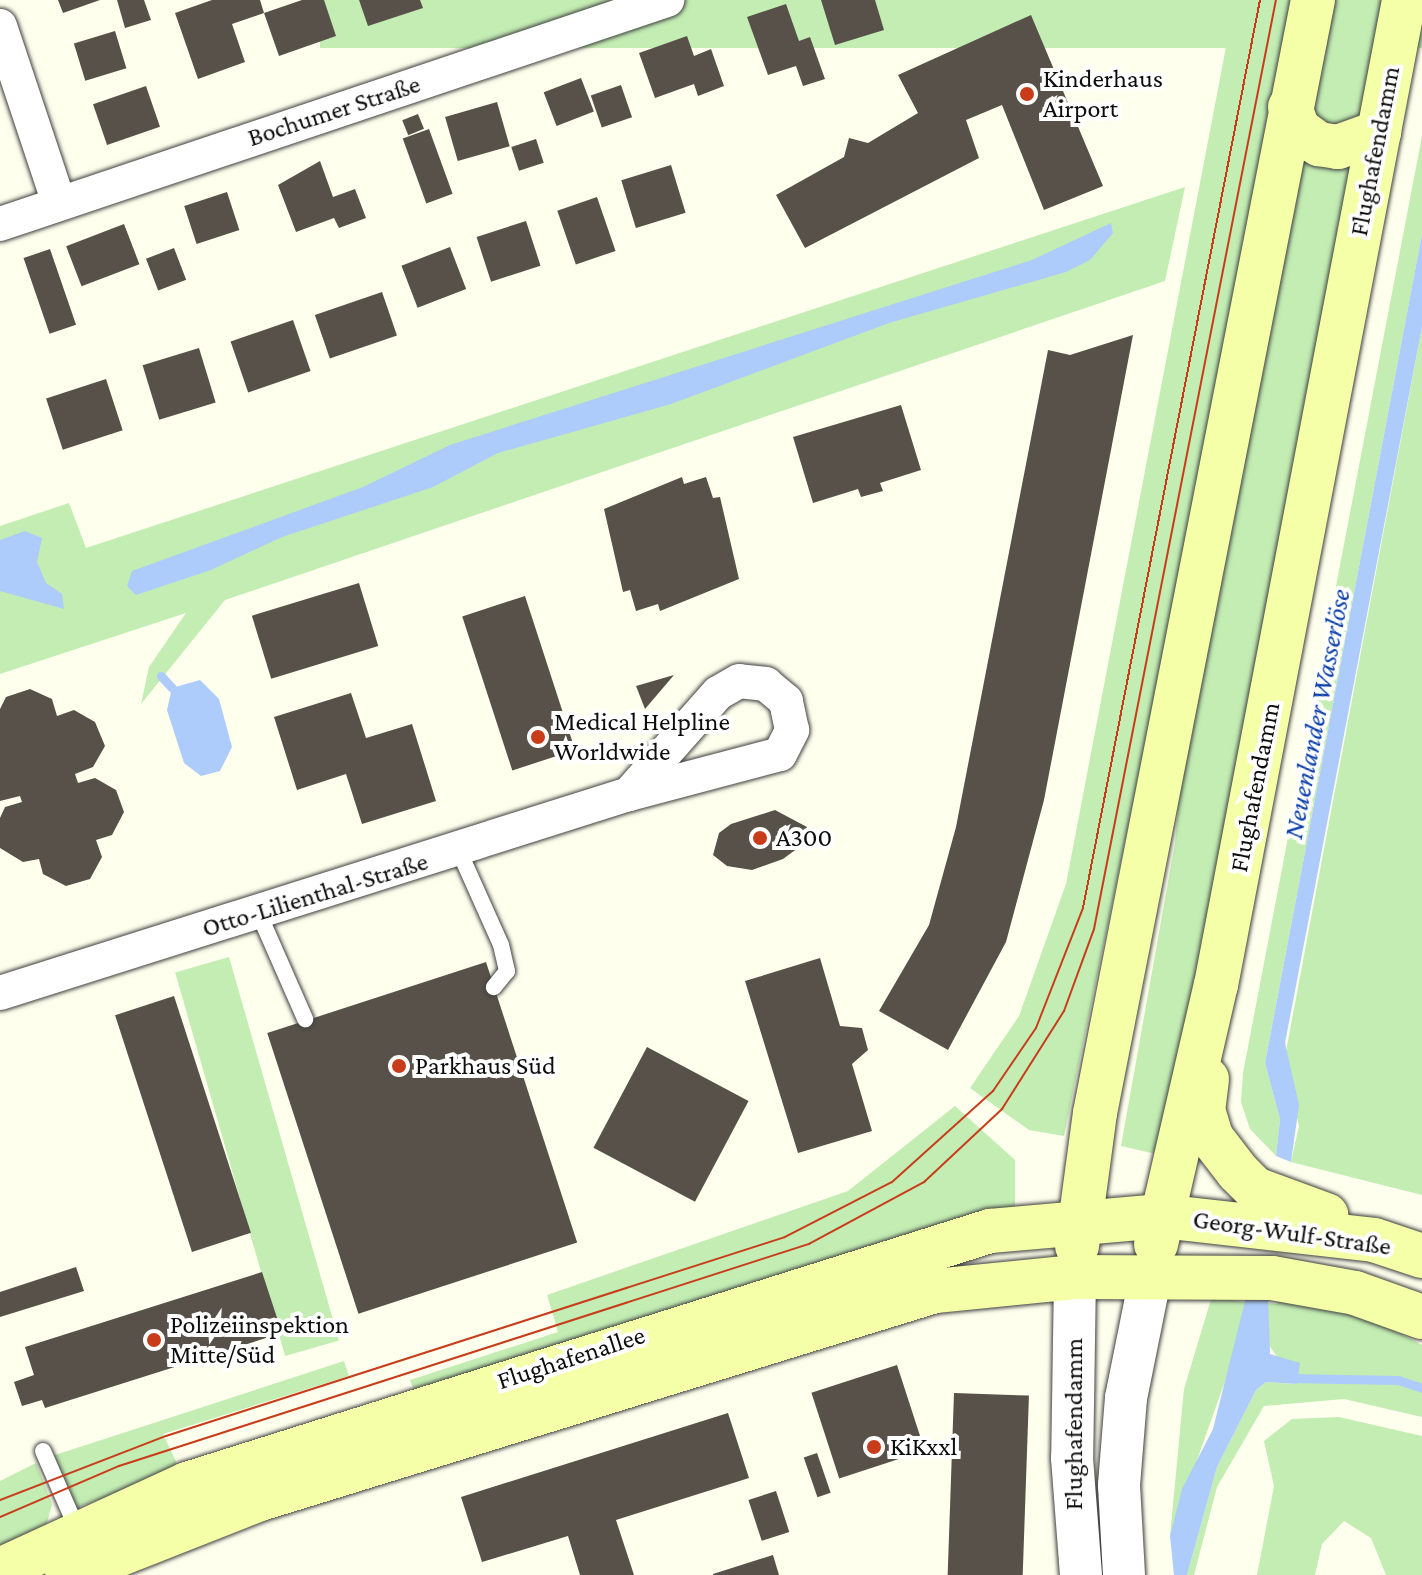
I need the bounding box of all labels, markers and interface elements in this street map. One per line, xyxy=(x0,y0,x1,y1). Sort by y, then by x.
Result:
place label: Kinderhaus Airport xyxy=(1043,63,1163,124)
street label: Flughafendamm xyxy=(1343,63,1407,239)
street label: Bochumer Straße xyxy=(244,68,424,154)
marker: Kinderhaus Airport xyxy=(1018,85,1036,103)
water label: Neuenlander Wasserlöse xyxy=(1276,586,1358,842)
street label: Flughafendamm xyxy=(1223,699,1287,875)
place label: Medical Helpline Worldwide xyxy=(554,706,730,768)
marker: Medical Helpline Worldwide xyxy=(529,728,547,746)
place label: A300 xyxy=(776,822,832,854)
marker: A300 xyxy=(751,829,769,847)
street label: Otto-Lilienthal-Straße xyxy=(198,846,432,944)
place label: Parkhaus Süd xyxy=(415,1050,556,1082)
marker: Parkhaus Süd xyxy=(390,1057,408,1075)
street label: Georg-Wulf-Straße xyxy=(1191,1204,1393,1262)
place label: Polizeiinspektion Mitte/Süd xyxy=(170,1309,349,1370)
street label: Flughafenallee xyxy=(493,1319,649,1397)
marker: Polizeiinspektion Mitte/Süd xyxy=(145,1331,163,1349)
street label: Flughafendamm xyxy=(1058,1338,1090,1510)
place label: KiKxxl xyxy=(890,1431,957,1463)
marker: KiKxxl xyxy=(865,1438,883,1456)

